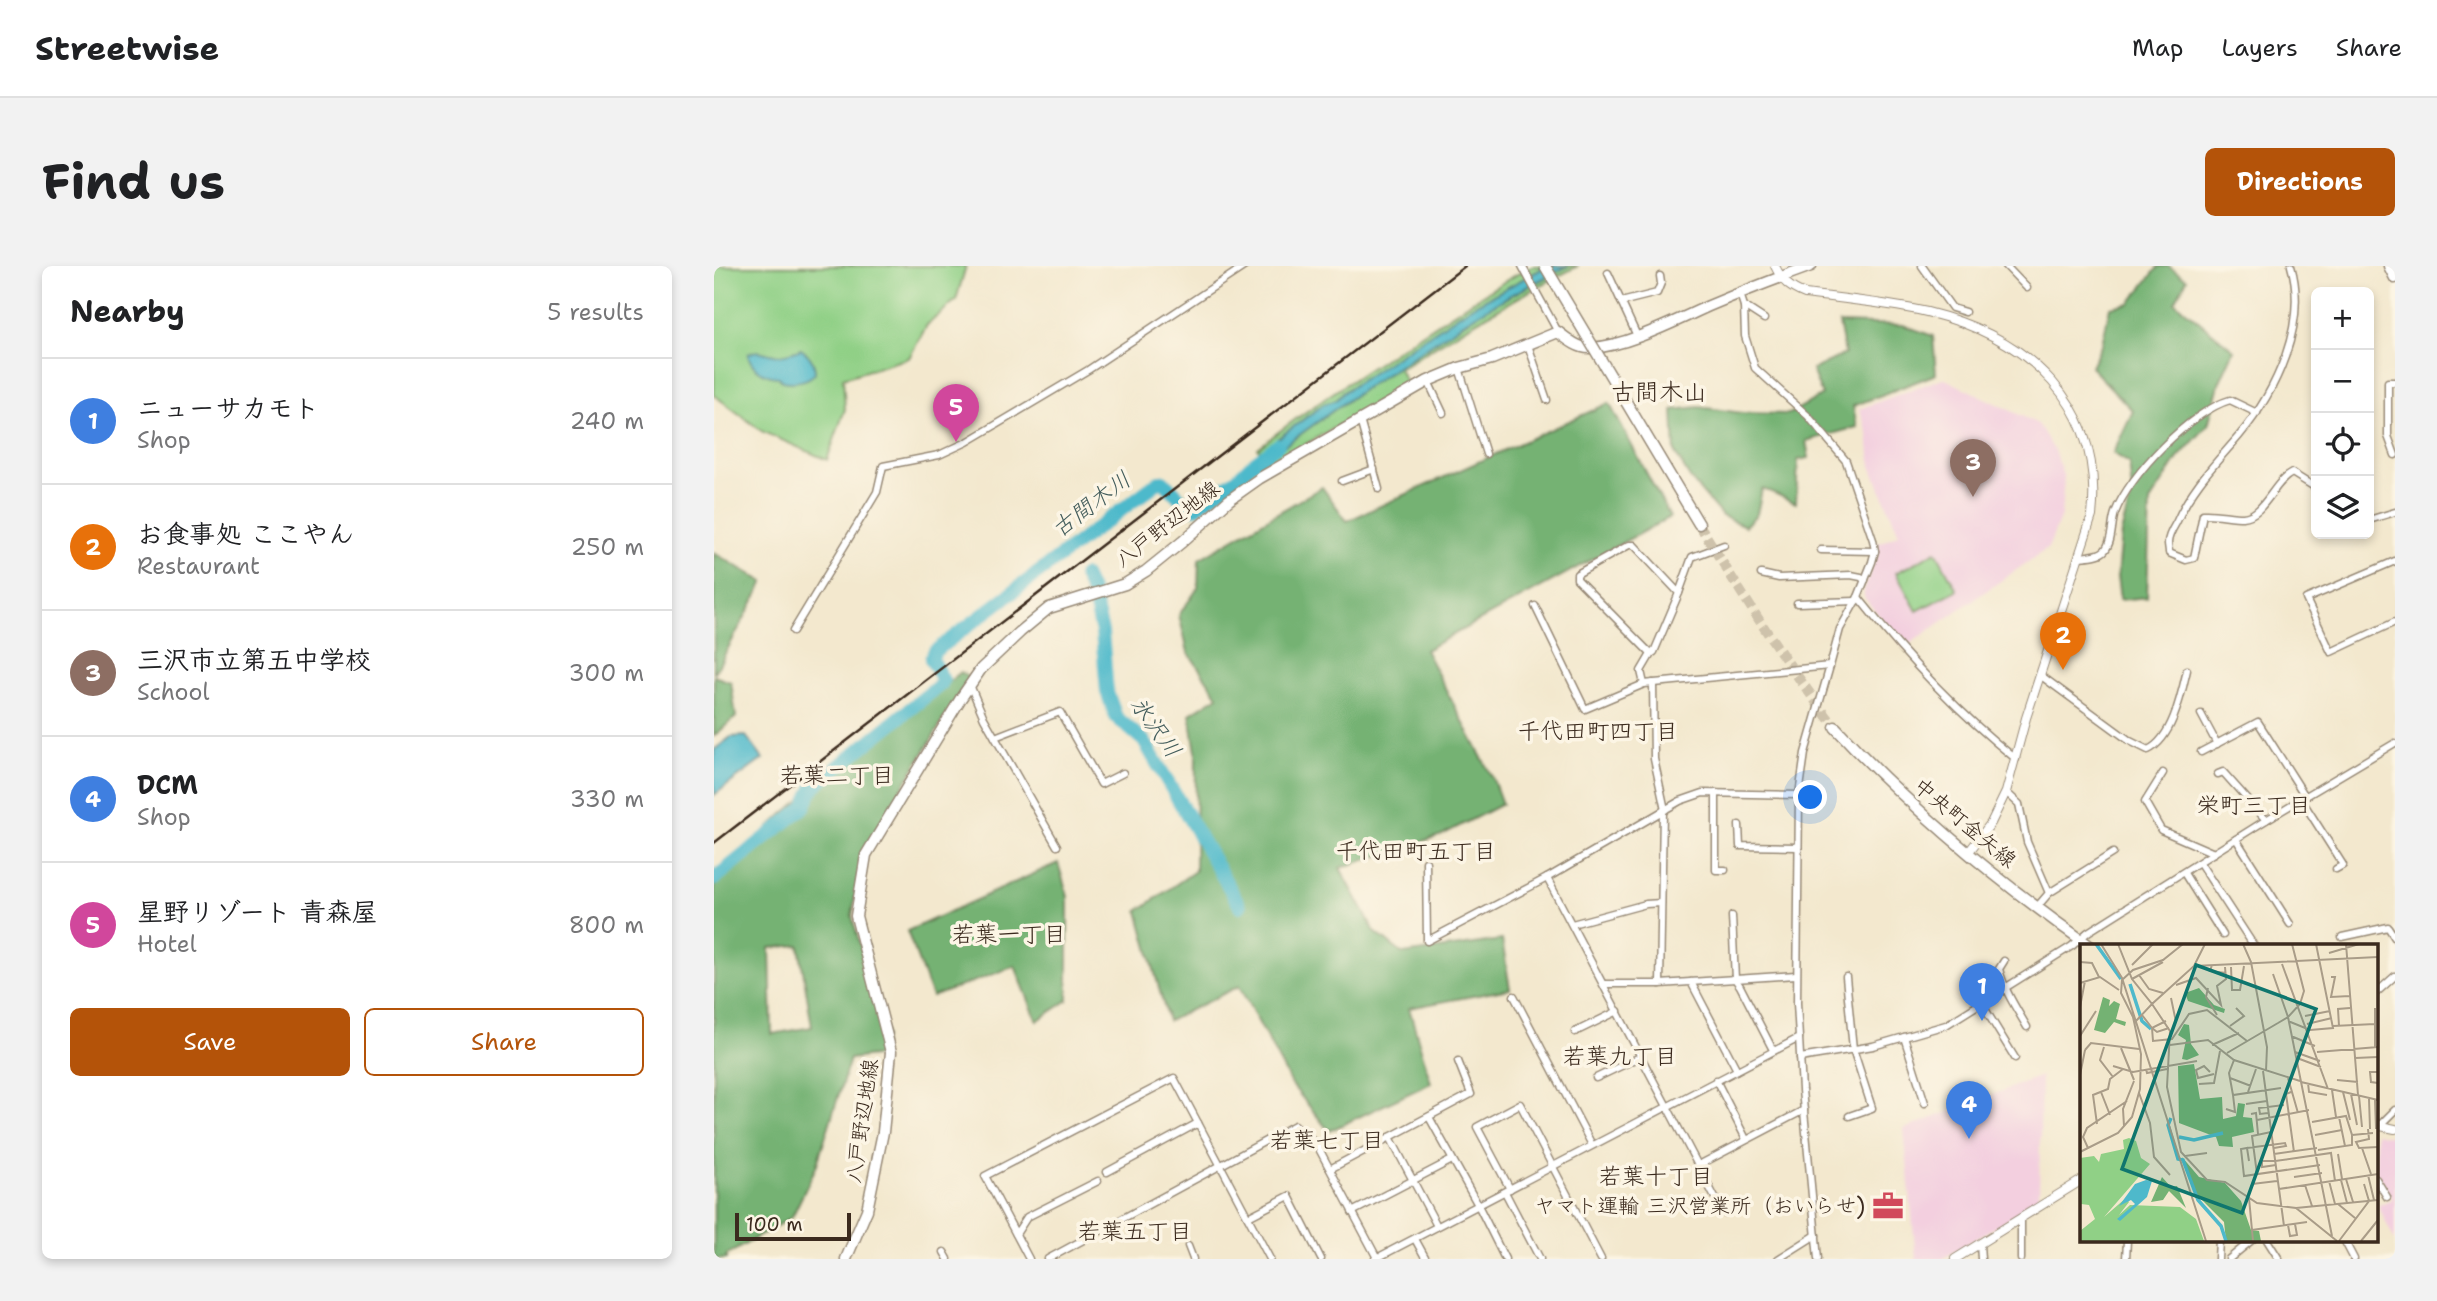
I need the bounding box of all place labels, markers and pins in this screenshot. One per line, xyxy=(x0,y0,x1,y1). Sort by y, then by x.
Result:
pin: 5 xyxy=(933,384,979,442)
pin: 3 xyxy=(1950,439,1996,497)
pin: 2 xyxy=(2040,612,2086,670)
pin: 1 xyxy=(1959,963,2005,1021)
pin: 4 xyxy=(1946,1081,1992,1139)
office icon: ヤマト運輸 三沢営業所（おいらせ) xyxy=(1871,1189,1905,1223)
place label: ヤマト運輸 三沢営業所（おいらせ) xyxy=(1534,1192,1865,1220)

